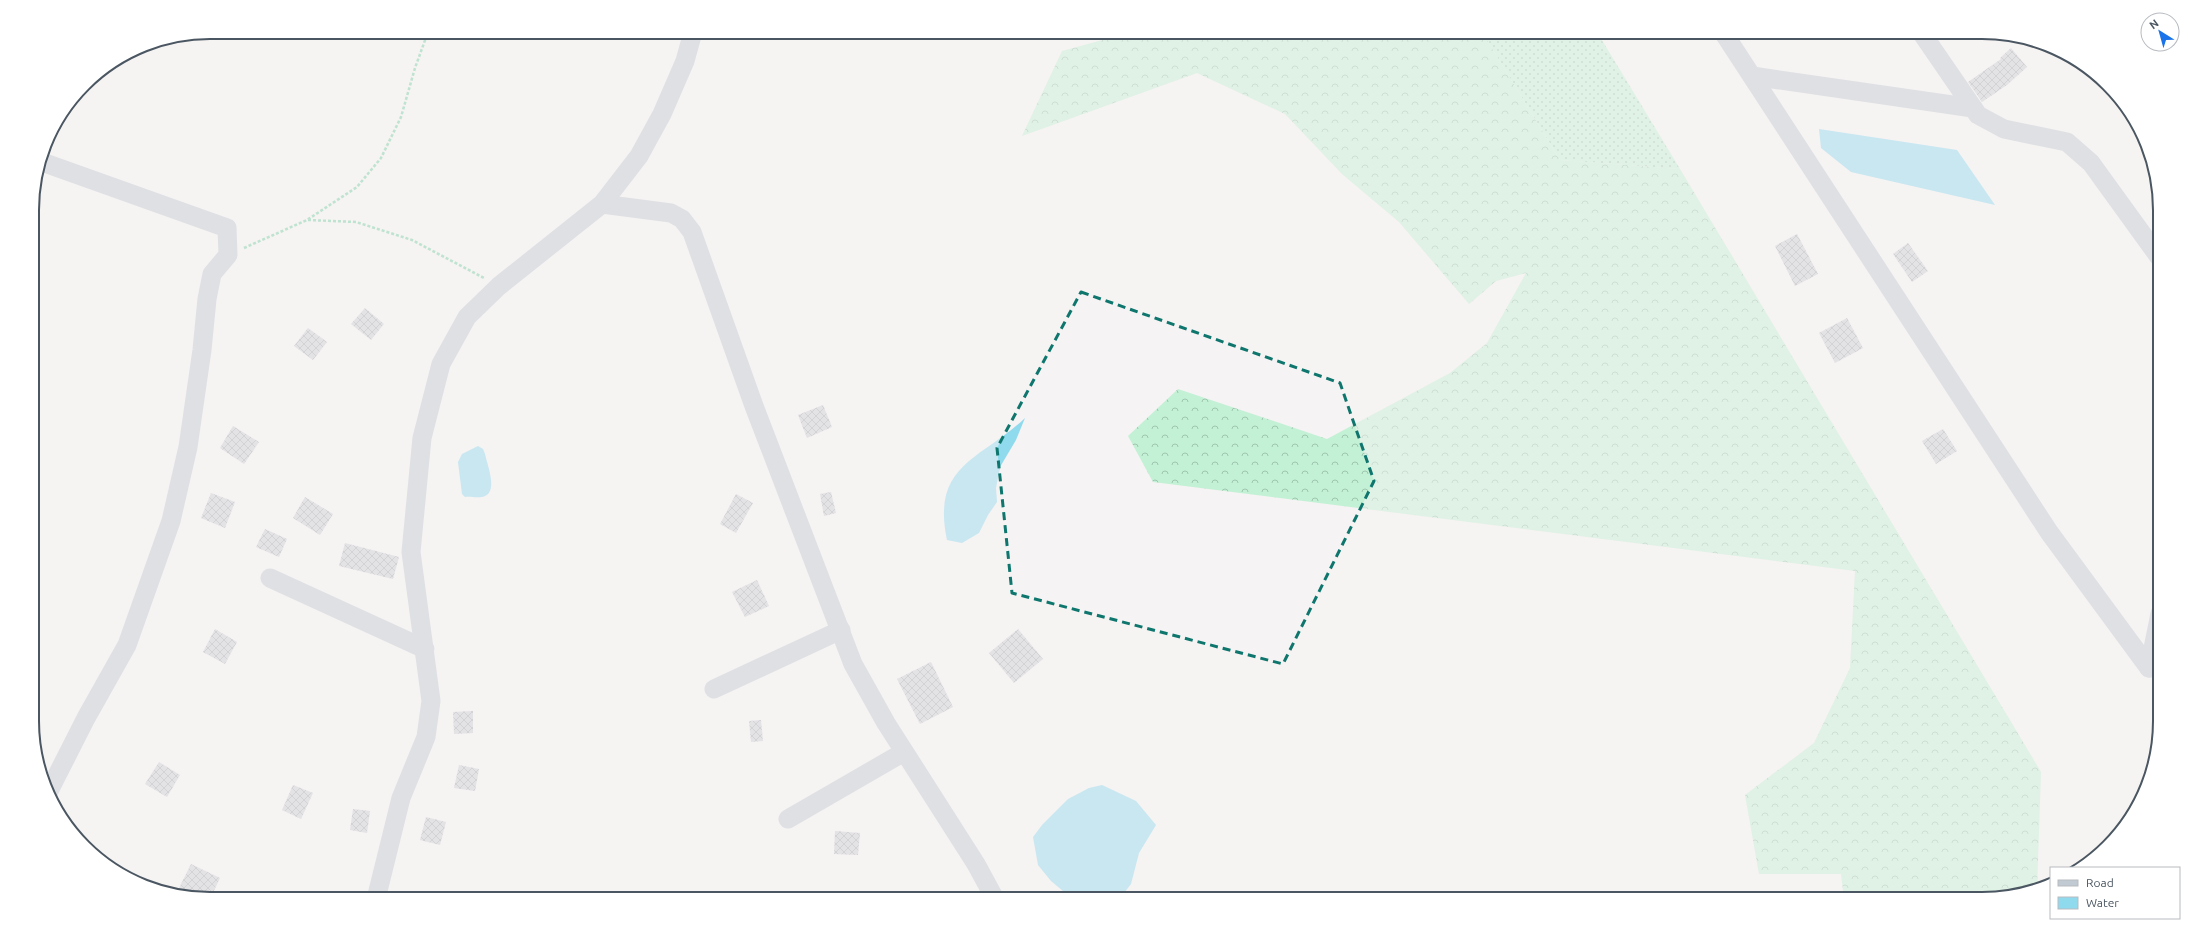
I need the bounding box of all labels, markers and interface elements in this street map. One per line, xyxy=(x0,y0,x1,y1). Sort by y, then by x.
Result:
north arrow xyxy=(2140,12,2180,52)
text: N xyxy=(2147,17,2161,31)
legend xyxy=(2050,867,2180,919)
text: Road xyxy=(2086,876,2114,889)
text: Water xyxy=(2086,896,2119,909)

